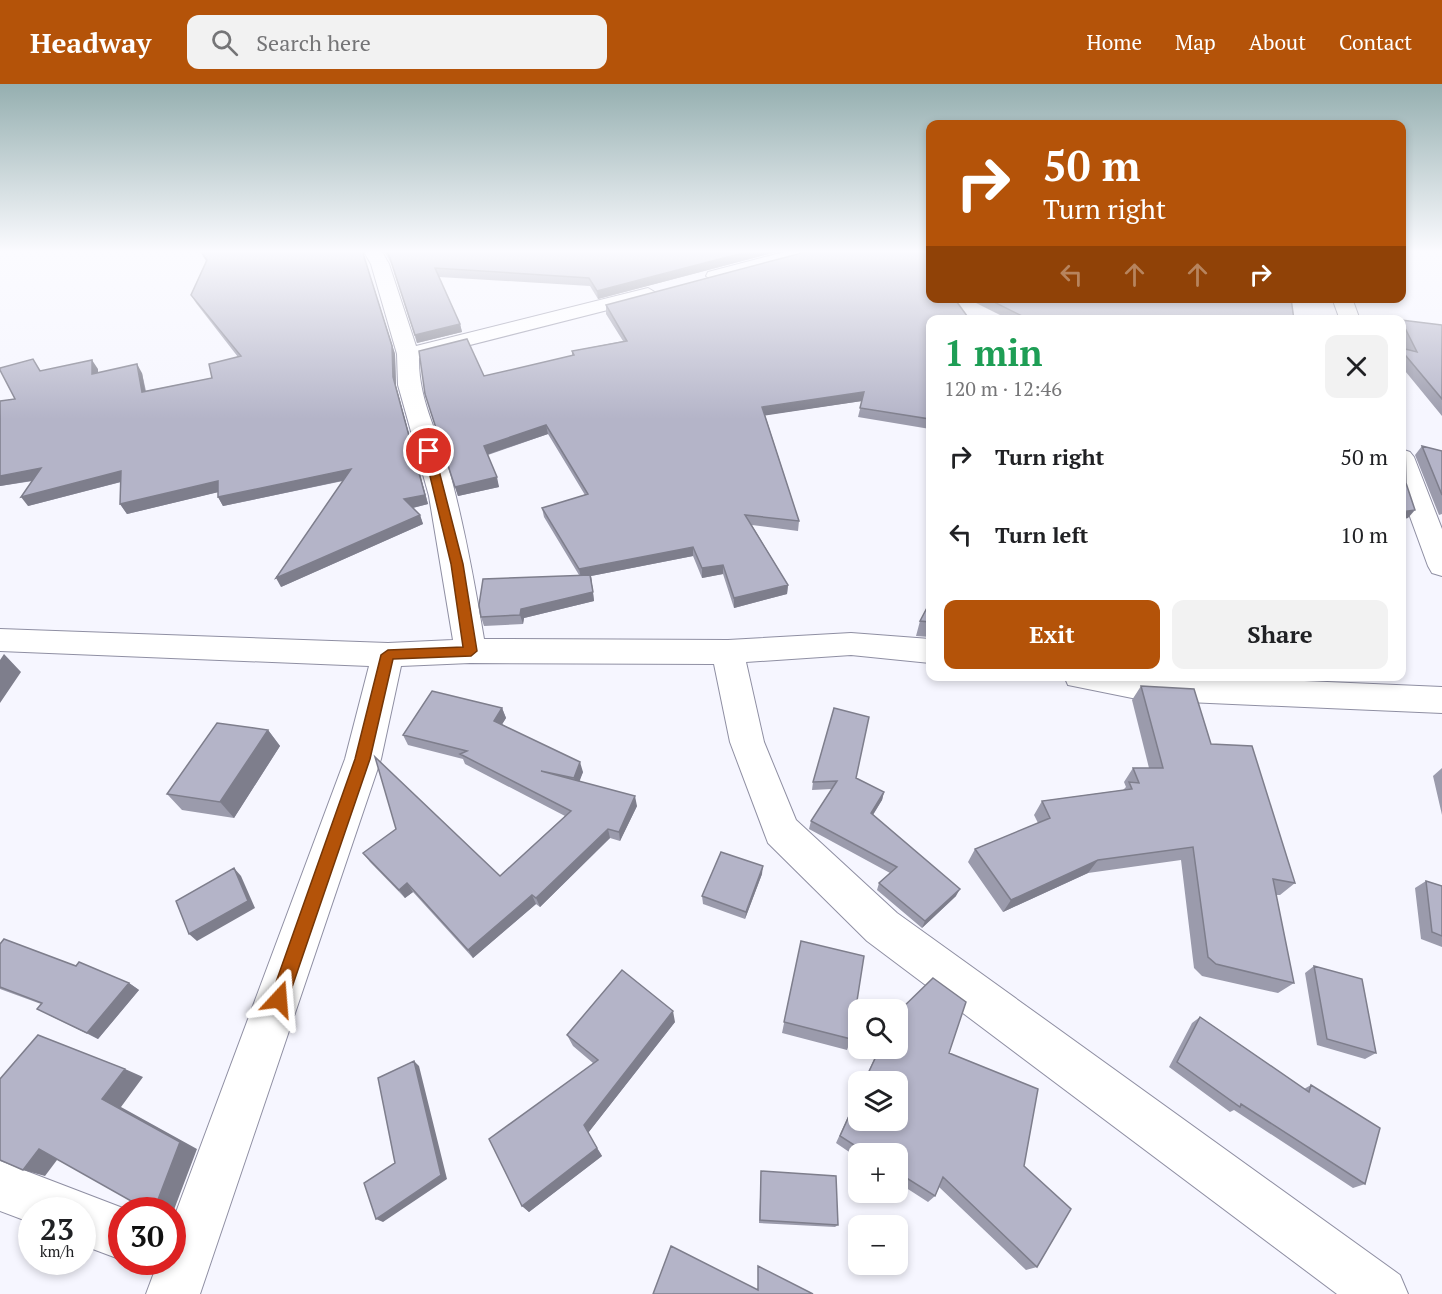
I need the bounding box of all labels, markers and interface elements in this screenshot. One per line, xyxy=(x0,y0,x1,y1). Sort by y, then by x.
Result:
search box xyxy=(187,15,607,69)
text: Headway xyxy=(30,24,151,61)
icon: search xyxy=(208,26,241,59)
text: Search here xyxy=(256,28,371,57)
text: Home xyxy=(1086,28,1142,56)
text: Map xyxy=(1175,28,1216,56)
text: About xyxy=(1249,28,1306,56)
text: Contact xyxy=(1339,28,1412,56)
text: 50 m xyxy=(1043,137,1141,193)
icon: right xyxy=(944,144,1022,222)
text: Turn right xyxy=(1043,191,1166,227)
icon: left xyxy=(1055,258,1088,291)
icon: ahead xyxy=(1118,258,1151,291)
icon: ahead xyxy=(1181,258,1214,291)
icon: right xyxy=(1244,258,1277,291)
text: 1 min xyxy=(944,329,1042,376)
button: close xyxy=(1325,335,1388,398)
text: 120 m · 12:46 xyxy=(944,375,1062,402)
pin xyxy=(403,425,454,476)
icon: arrive xyxy=(412,434,445,467)
icon: right xyxy=(944,440,977,473)
text: Turn right xyxy=(995,442,1104,471)
text: 50 m xyxy=(1340,442,1388,471)
icon: left xyxy=(944,518,977,551)
text: Turn left xyxy=(995,520,1088,549)
text: 10 m xyxy=(1340,520,1388,549)
button: Exit xyxy=(944,600,1160,669)
button: Share xyxy=(1172,600,1388,669)
position arrow xyxy=(247,967,311,1031)
map controls xyxy=(848,999,908,1275)
button: search xyxy=(848,999,908,1059)
button: layers xyxy=(848,1071,908,1131)
button: + xyxy=(848,1143,908,1203)
speed limit sign: 30 xyxy=(108,1197,186,1275)
text: 23 xyxy=(40,1209,74,1249)
button: − xyxy=(848,1215,908,1275)
text: km/h xyxy=(40,1241,74,1261)

